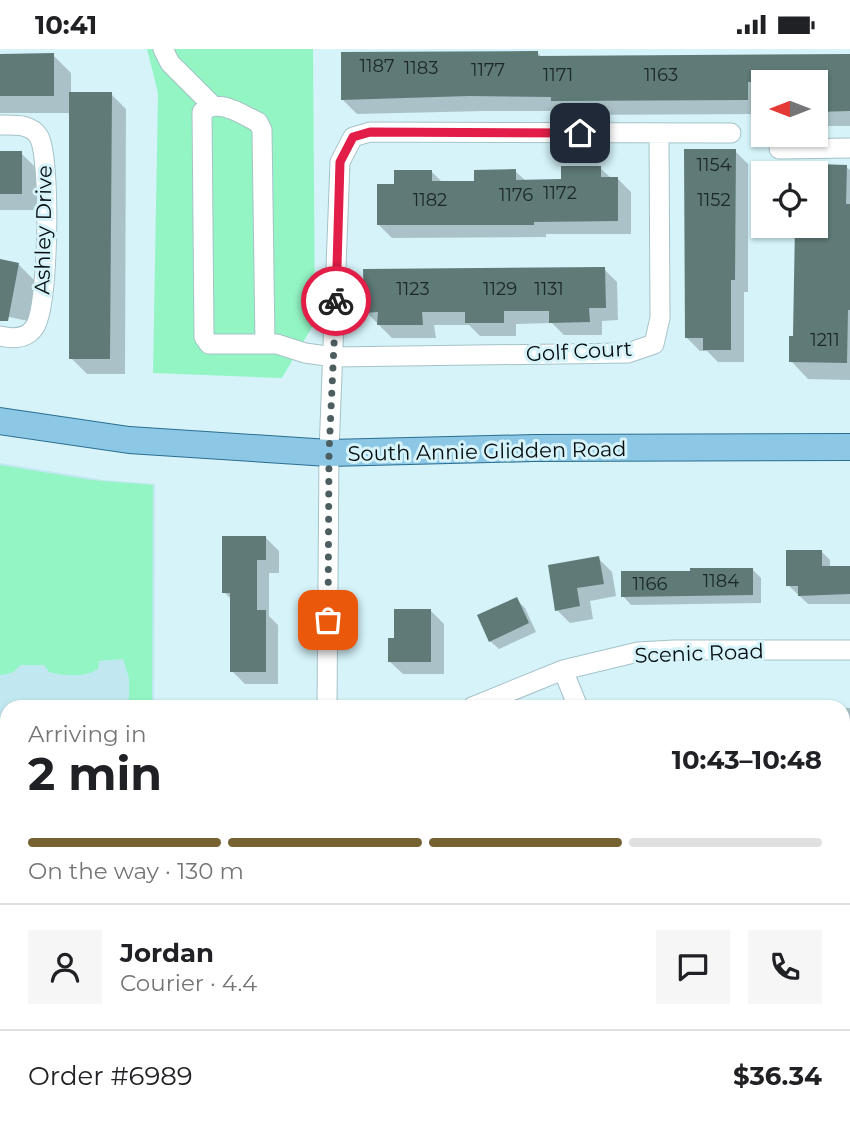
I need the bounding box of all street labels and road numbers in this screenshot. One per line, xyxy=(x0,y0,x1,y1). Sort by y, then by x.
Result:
street label: Ashley Drive xyxy=(29,165,57,295)
street label: Golf Court xyxy=(525,336,633,366)
street label: South Annie Glidden Road xyxy=(347,436,627,466)
street label: Scenic Road xyxy=(634,638,764,668)

